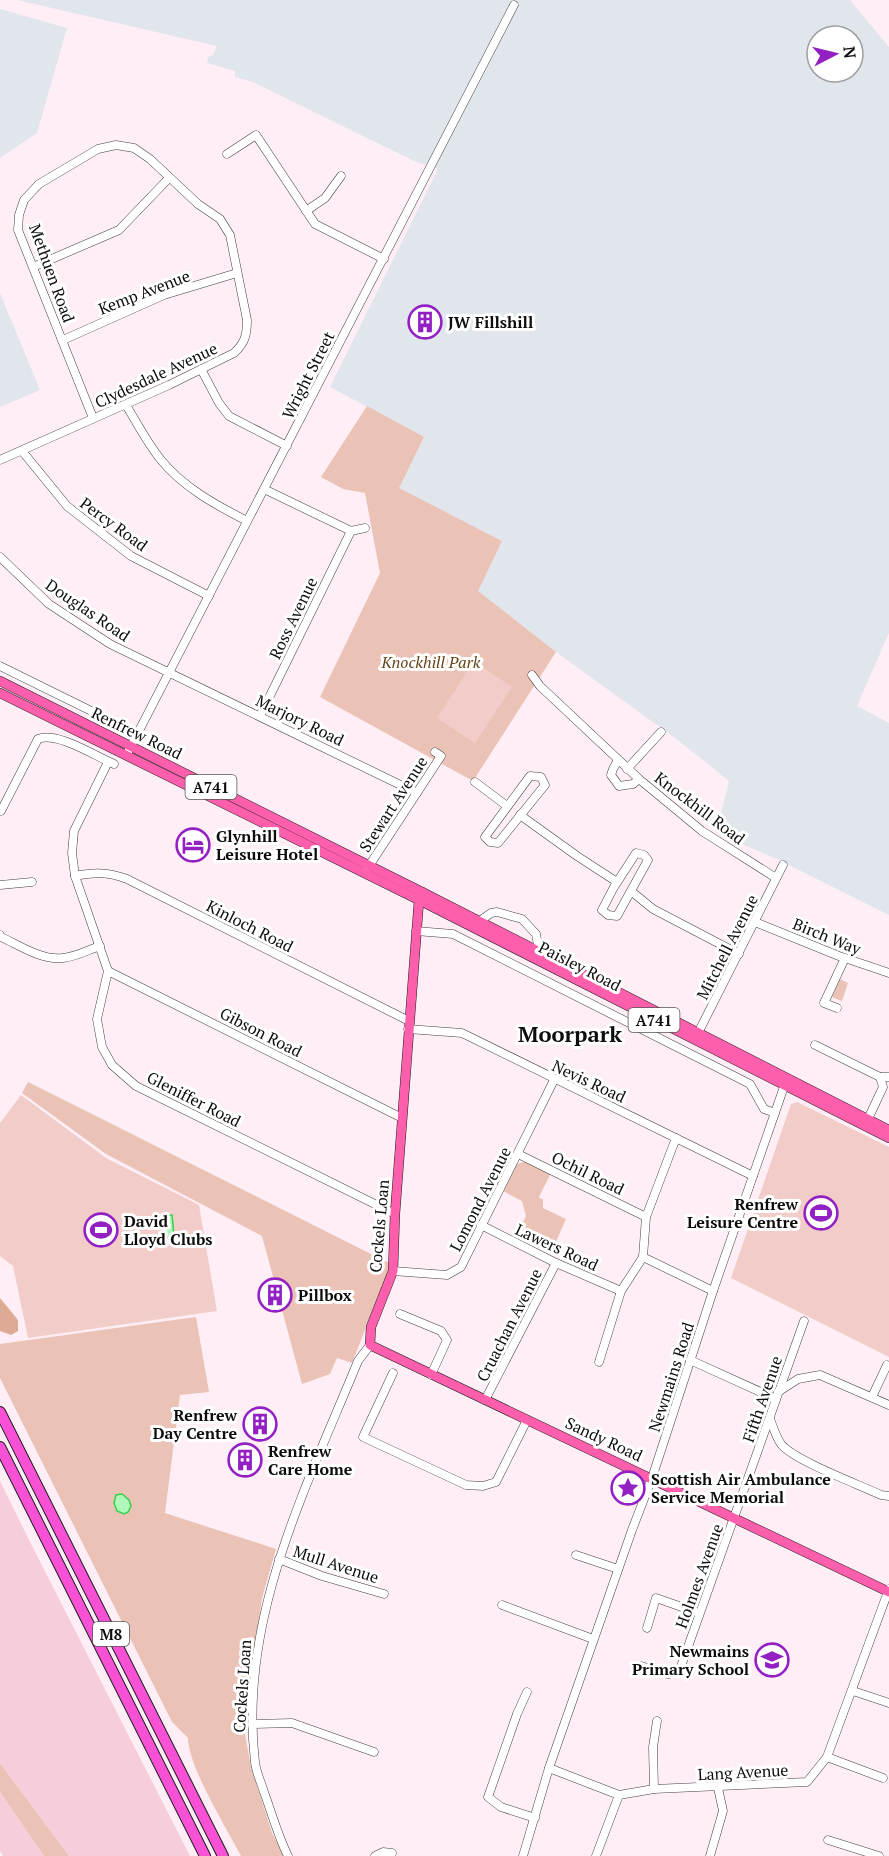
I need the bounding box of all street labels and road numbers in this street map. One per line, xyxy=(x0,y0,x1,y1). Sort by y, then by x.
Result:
street label: Methuen Road xyxy=(24,221,80,326)
street label: Kemp Avenue xyxy=(95,264,193,320)
street label: Wright Street xyxy=(277,328,339,422)
street label: Clydesdale Avenue xyxy=(91,337,221,413)
street label: Percy Road xyxy=(76,492,152,556)
street label: Ross Avenue xyxy=(264,573,322,663)
street label: Douglas Road xyxy=(42,574,135,646)
street label: Marjory Road xyxy=(252,689,348,751)
street label: Renfrew Road xyxy=(88,702,186,764)
street label: Stewart Avenue xyxy=(354,752,432,856)
street label: Knockhill Road xyxy=(650,767,750,849)
road number: A741 xyxy=(186,775,236,799)
street label: Mitchell Avenue xyxy=(691,891,763,1003)
street label: Kinloch Road xyxy=(203,895,297,957)
street label: Birch Way xyxy=(790,912,865,960)
street label: Paisley Road xyxy=(535,936,625,996)
street label: Gibson Road xyxy=(216,1002,306,1062)
road number: A741 xyxy=(628,1008,680,1032)
street label: Nevis Road xyxy=(549,1054,630,1108)
street label: Gleniffer Road xyxy=(143,1066,245,1132)
street label: Lomond Avenue xyxy=(444,1143,516,1255)
street label: Ochil Road xyxy=(548,1146,628,1200)
street label: Cockels Loan xyxy=(364,1178,394,1273)
street label: Lawers Road xyxy=(512,1218,602,1276)
street label: Cruachan Avenue xyxy=(471,1265,547,1385)
street label: Newmains Road xyxy=(643,1319,699,1435)
street label: Fifth Avenue xyxy=(737,1353,787,1445)
street label: Sandy Road xyxy=(562,1412,646,1466)
street label: Holmes Avenue xyxy=(670,1521,728,1631)
street label: Mull Avenue xyxy=(290,1540,382,1588)
road number: M8 xyxy=(93,1622,129,1646)
street label: Cockels Loan xyxy=(228,1638,256,1733)
street label: Lang Avenue xyxy=(697,1759,789,1785)

